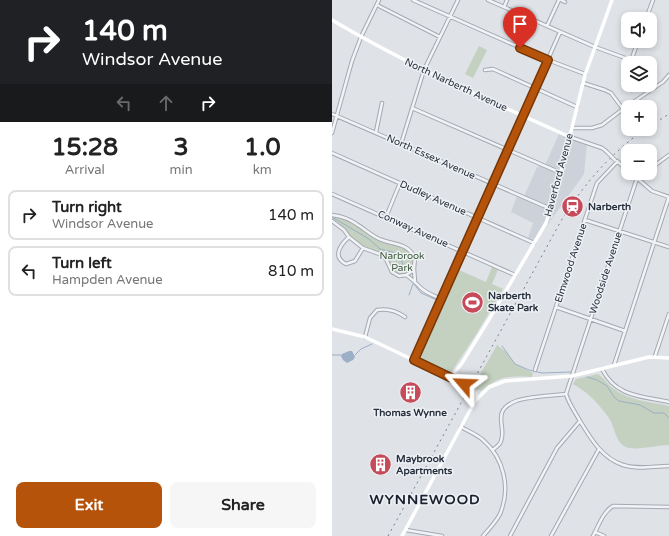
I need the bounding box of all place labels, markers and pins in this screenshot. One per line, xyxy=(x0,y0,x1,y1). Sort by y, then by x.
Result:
pin xyxy=(503,7.0,537,48)
station icon: Narberth xyxy=(559,194,585,220)
place label: Narberth xyxy=(588,201,631,213)
sports icon: Narberth Skate Park xyxy=(459,289,485,315)
place label: Narberth Skate Park xyxy=(488,290,539,314)
building icon: Thomas Wynne xyxy=(397,380,423,406)
place label: Thomas Wynne xyxy=(372,407,447,419)
building icon: Maybrook Apartments xyxy=(368,452,394,478)
place label: Maybrook Apartments xyxy=(396,453,453,477)

